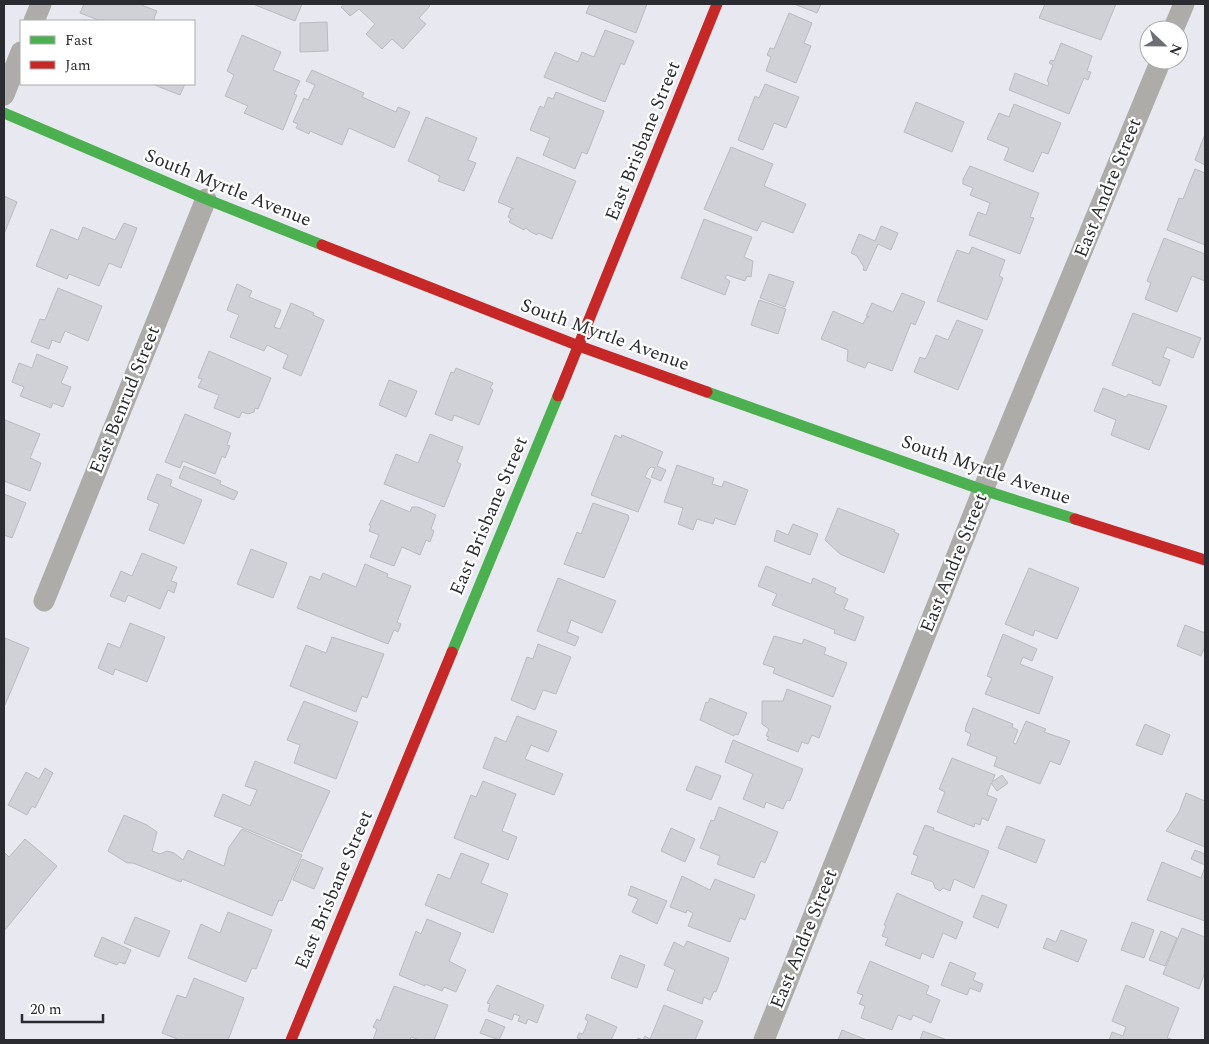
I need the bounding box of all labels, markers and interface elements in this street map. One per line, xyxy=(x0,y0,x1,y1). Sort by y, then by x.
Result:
legend xyxy=(20,20,195,85)
north arrow xyxy=(1139,20,1189,70)
text: Fast xyxy=(65,29,93,52)
text: N xyxy=(1164,40,1187,59)
text: Jam xyxy=(65,54,91,77)
street label: East Brisbane Street xyxy=(598,56,688,225)
street label: East Andre Street xyxy=(1067,113,1149,262)
street label: South Myrtle Avenue xyxy=(140,141,316,235)
street label: South Myrtle Avenue xyxy=(517,291,693,379)
street label: East Benrud Street xyxy=(82,321,168,478)
street label: South Myrtle Avenue xyxy=(897,427,1075,513)
street label: East Brisbane Street xyxy=(442,432,536,600)
street label: East Andre Street xyxy=(913,488,995,637)
street label: East Brisbane Street xyxy=(287,806,381,974)
street label: East Andre Street xyxy=(763,864,845,1013)
scale bar xyxy=(22,992,104,1024)
text: 20 m xyxy=(30,998,62,1021)

